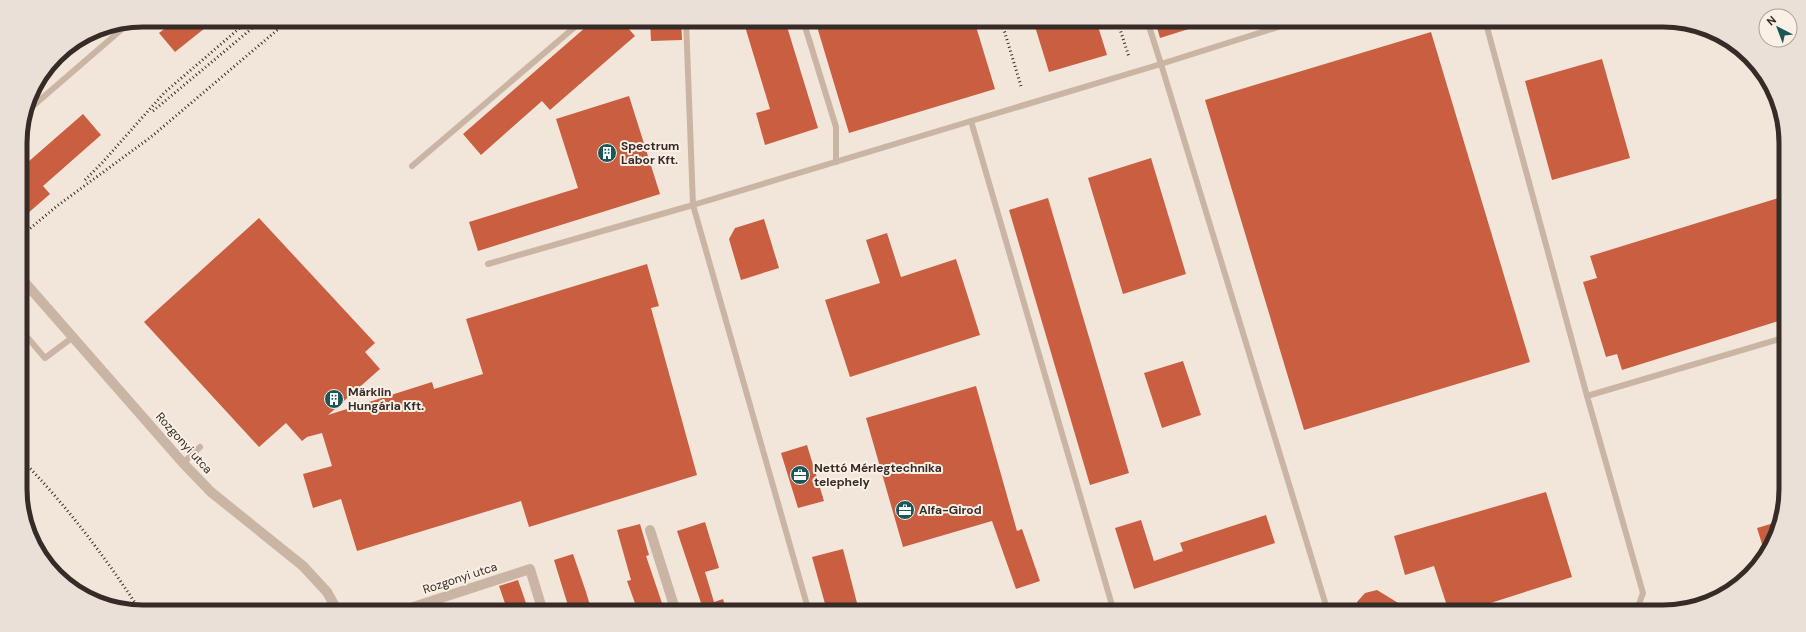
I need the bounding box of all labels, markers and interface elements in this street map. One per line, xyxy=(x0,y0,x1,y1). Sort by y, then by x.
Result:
north arrow xyxy=(1758,8,1798,48)
text: N xyxy=(1764,13,1779,28)
place label: Spectrum Labor Kft. xyxy=(621,138,679,168)
building icon: Spectrum Labor Kft. xyxy=(596,142,618,164)
place label: Märklin Hungária Kft. xyxy=(348,384,424,414)
building icon: Märklin Hungária Kft. xyxy=(323,388,345,410)
street label: Rozgonyi utca xyxy=(152,409,216,477)
place label: Nettó Mérlegtechnika telephely xyxy=(814,460,942,490)
office icon: Nettó Mérlegtechnika telephely xyxy=(789,464,811,486)
office icon: Alfa-Girod xyxy=(894,499,916,521)
place label: Alfa-Girod xyxy=(919,502,982,518)
street label: Rozgonyi utca xyxy=(421,558,499,598)

